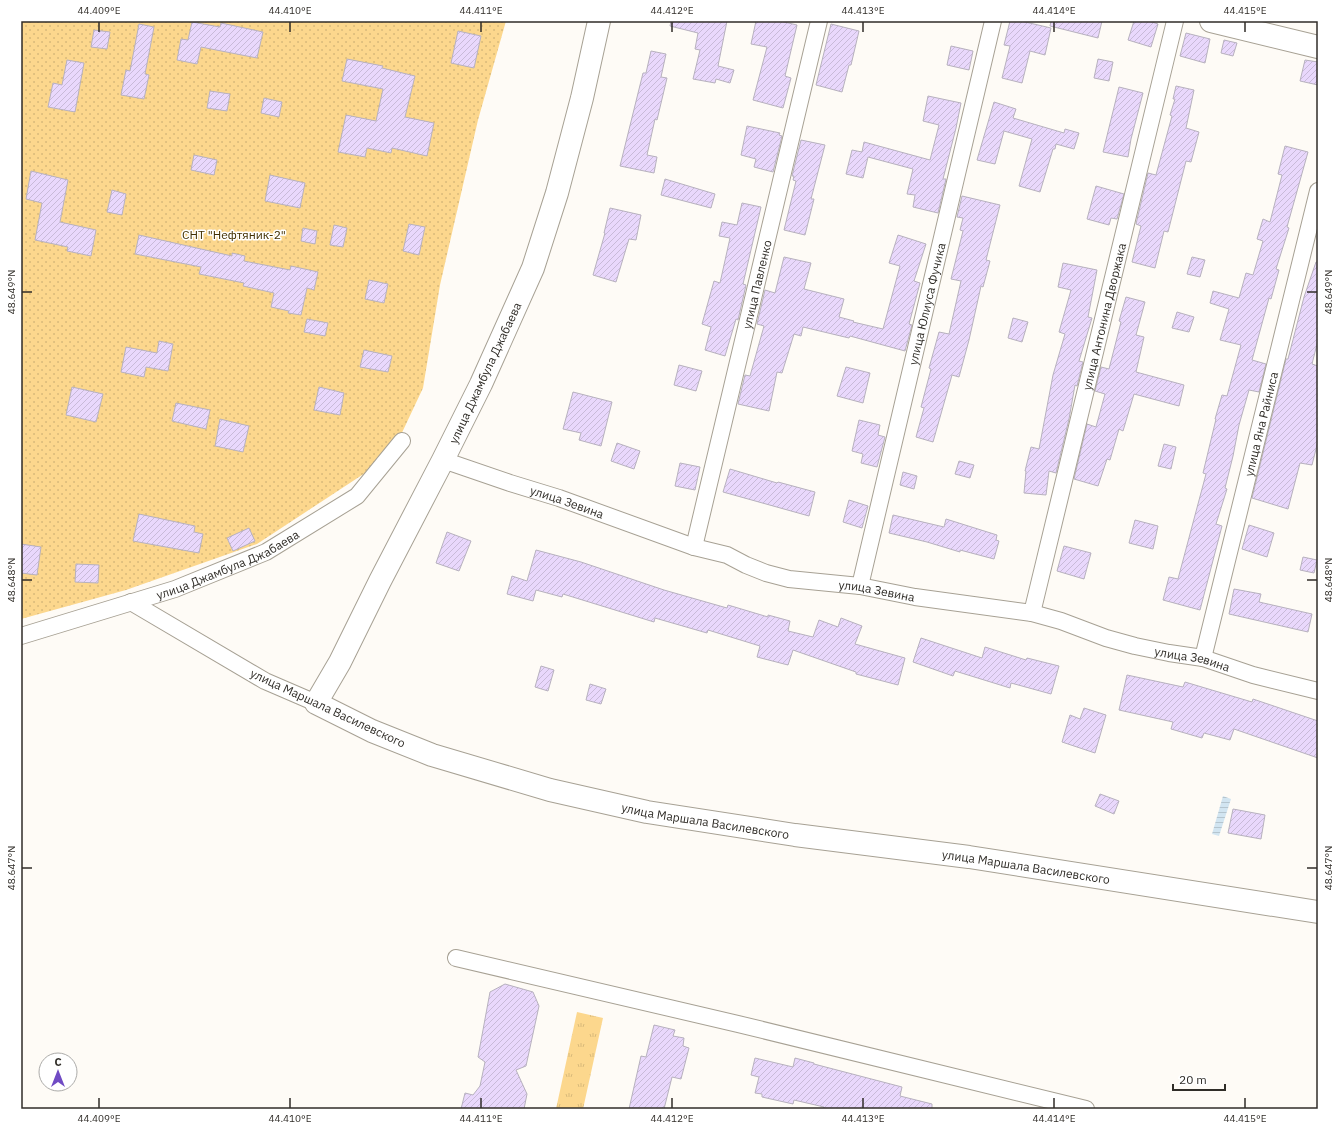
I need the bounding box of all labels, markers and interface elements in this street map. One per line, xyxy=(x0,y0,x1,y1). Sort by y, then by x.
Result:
text: 44.409°E xyxy=(77,4,121,17)
text: 44.410°E xyxy=(268,4,312,17)
text: 44.411°E xyxy=(459,4,503,17)
text: 44.412°E xyxy=(650,4,694,17)
text: 44.413°E xyxy=(841,4,885,17)
text: 44.414°E xyxy=(1032,4,1076,17)
text: 44.415°E xyxy=(1223,4,1267,17)
park label: СНТ "Нефтяник-2" xyxy=(182,227,286,242)
street label: улица Павленко xyxy=(739,238,774,330)
street label: улица Юлиуса Фучика xyxy=(905,241,948,366)
street label: улица Антонина Дворжака xyxy=(1079,241,1129,392)
text: 48.649°N xyxy=(5,270,18,314)
text: 48.649°N xyxy=(1322,270,1335,314)
street label: улица Джамбула Джабаева xyxy=(446,299,525,446)
street label: улица Яна Райниса xyxy=(1241,370,1281,478)
street label: улица Зевина xyxy=(528,482,607,521)
street label: улица Джамбула Джабаева xyxy=(154,526,302,602)
text: 48.648°N xyxy=(5,558,18,602)
text: 48.648°N xyxy=(1322,558,1335,602)
street label: улица Зевина xyxy=(838,576,917,604)
street label: улица Зевина xyxy=(1153,643,1233,674)
street label: улица Маршала Василевского xyxy=(248,665,408,751)
street label: улица Маршала Василевского xyxy=(620,799,791,842)
text: 48.647°N xyxy=(5,846,18,890)
street label: улица Маршала Василевского xyxy=(941,846,1111,887)
text: 48.647°N xyxy=(1322,846,1335,890)
north arrow xyxy=(38,1052,78,1092)
text: С xyxy=(54,1055,62,1069)
scale bar xyxy=(1173,1066,1225,1092)
text: 20 m xyxy=(1179,1072,1207,1087)
text: 44.409°E xyxy=(77,1112,121,1125)
text: 44.410°E xyxy=(268,1112,312,1125)
text: 44.411°E xyxy=(459,1112,503,1125)
text: 44.412°E xyxy=(650,1112,694,1125)
text: 44.413°E xyxy=(841,1112,885,1125)
text: 44.414°E xyxy=(1032,1112,1076,1125)
text: 44.415°E xyxy=(1223,1112,1267,1125)

